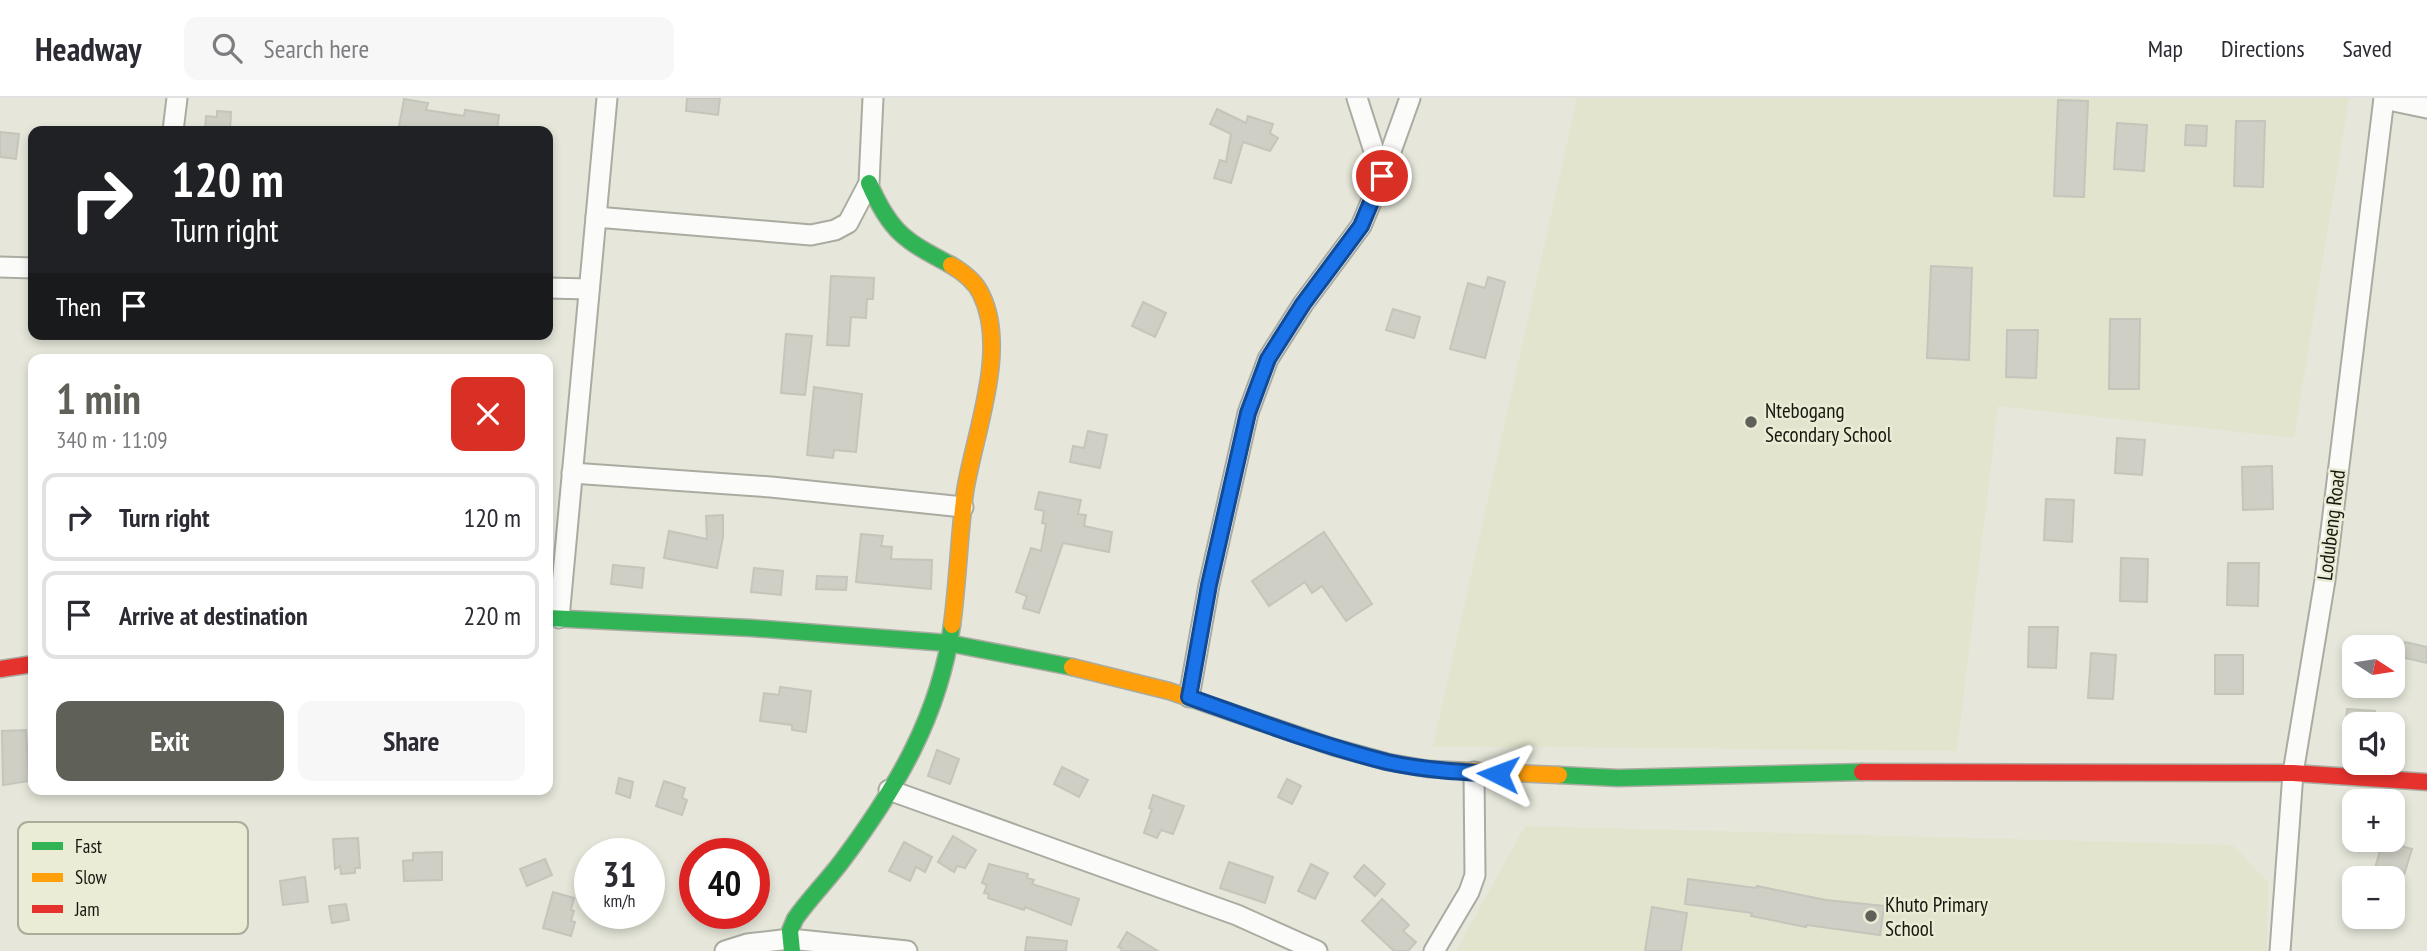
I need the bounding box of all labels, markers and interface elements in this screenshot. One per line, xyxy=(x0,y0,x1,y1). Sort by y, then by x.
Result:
search box xyxy=(184,17,674,80)
text: Headway xyxy=(35,27,142,70)
icon: search xyxy=(208,29,246,67)
text: Search here xyxy=(264,32,369,65)
text: Map xyxy=(2148,33,2183,64)
text: Directions xyxy=(2221,33,2305,64)
text: Saved xyxy=(2343,33,2392,64)
pin xyxy=(1352,146,1412,206)
text: 120 m xyxy=(171,147,284,211)
icon: right xyxy=(56,154,147,245)
icon: arrive xyxy=(1363,157,1401,195)
text: Turn right xyxy=(171,209,279,251)
icon: arrive xyxy=(115,287,153,325)
text: Then xyxy=(56,290,101,323)
text: 1 min xyxy=(56,371,141,426)
button: close xyxy=(451,377,525,451)
place label: Ntebogang Secondary School xyxy=(1765,397,1892,448)
marker: Ntebogang Secondary School xyxy=(1743,414,1759,430)
text: 340 m · 11:09 xyxy=(56,425,168,454)
street label: Lodubeng Road xyxy=(2311,468,2351,582)
icon: right xyxy=(60,498,98,536)
text: Turn right xyxy=(119,501,210,534)
text: 120 m xyxy=(463,501,521,534)
icon: arrive xyxy=(60,596,98,634)
text: Arrive at destination xyxy=(119,599,308,632)
text: 220 m xyxy=(463,599,521,632)
north arrow xyxy=(2342,635,2404,698)
map controls xyxy=(2342,635,2405,929)
button: Exit xyxy=(56,701,284,781)
button: Share xyxy=(298,701,525,781)
button: sound xyxy=(2342,712,2405,775)
position arrow xyxy=(1461,737,1535,811)
button: + xyxy=(2342,789,2405,852)
legend xyxy=(18,822,248,934)
text: Fast xyxy=(75,834,103,858)
speed limit sign: 40 xyxy=(679,838,770,929)
text: 31 xyxy=(603,851,636,897)
text: Slow xyxy=(75,865,108,889)
button: − xyxy=(2342,866,2405,929)
text: km/h xyxy=(604,889,635,912)
place label: Khuto Primary School xyxy=(1885,891,1988,942)
text: Jam xyxy=(74,897,100,921)
marker: Khuto Primary School xyxy=(1863,908,1879,924)

